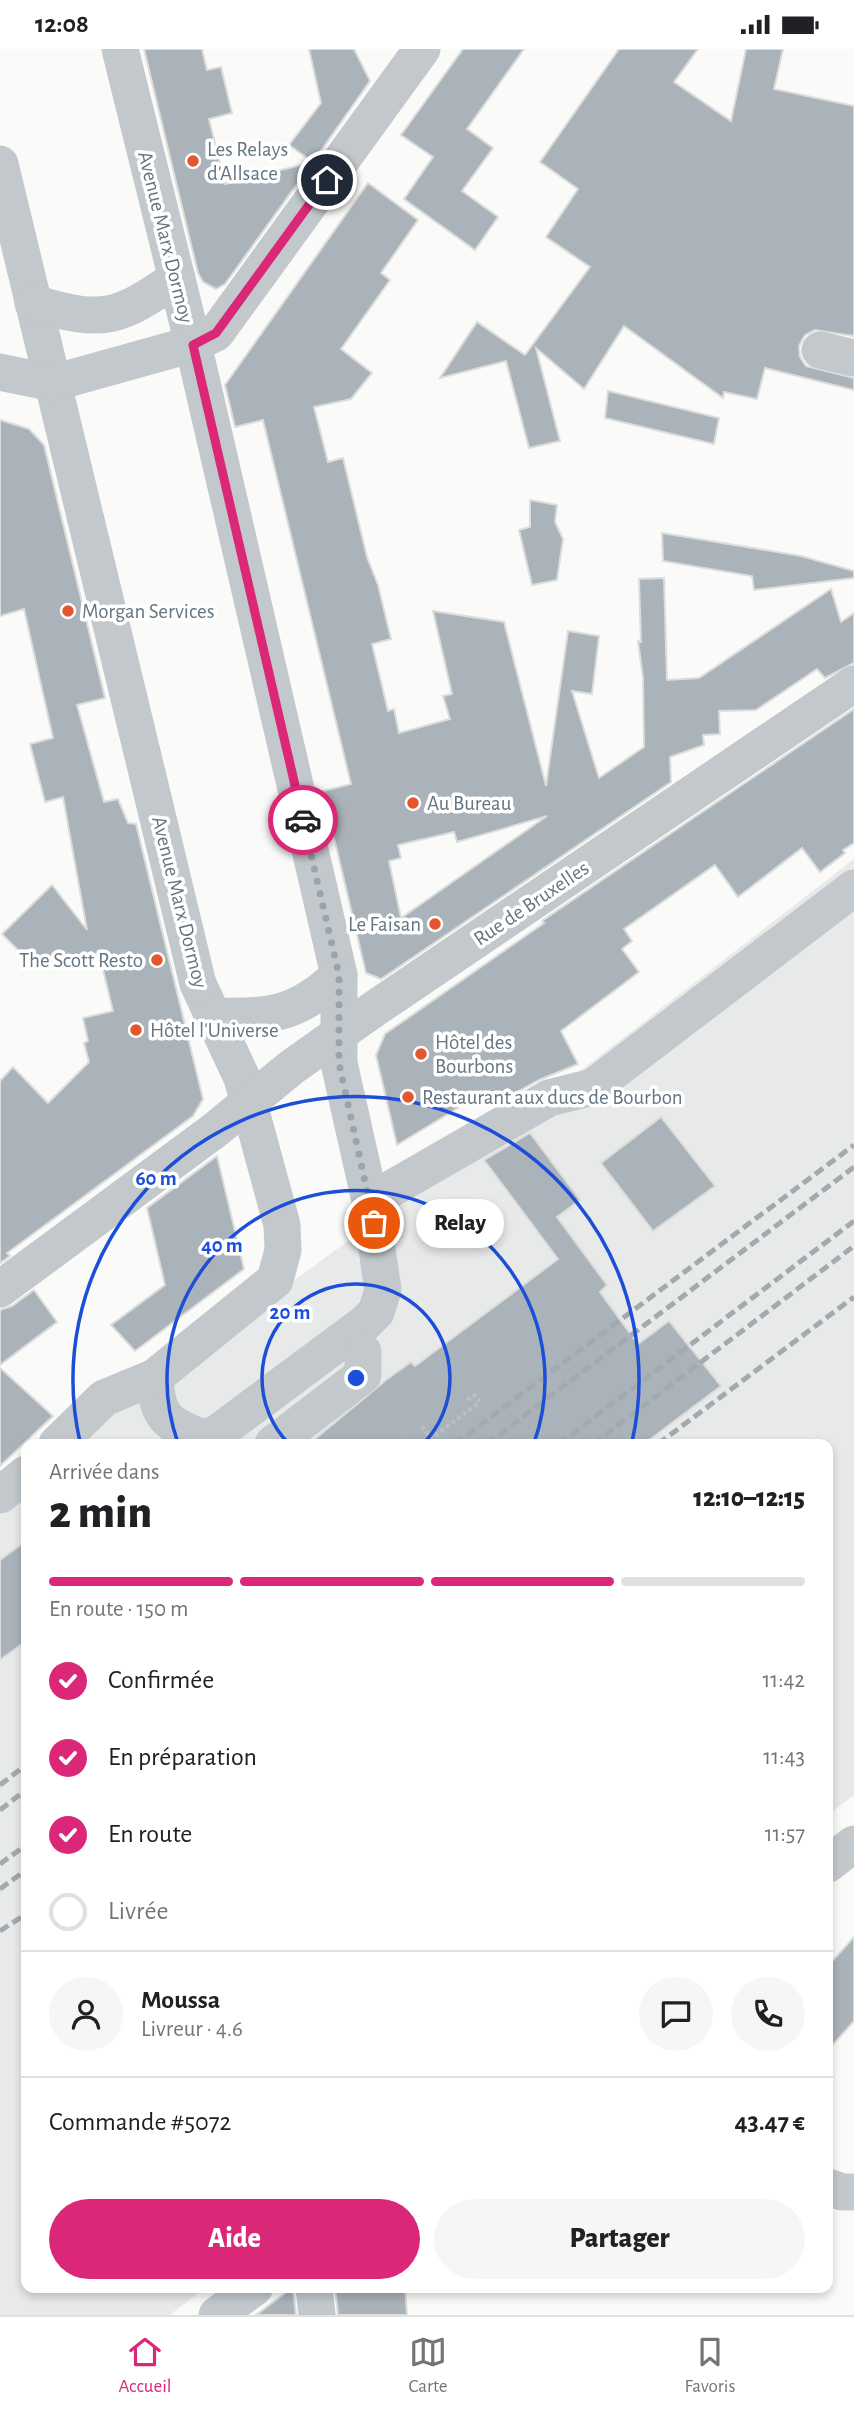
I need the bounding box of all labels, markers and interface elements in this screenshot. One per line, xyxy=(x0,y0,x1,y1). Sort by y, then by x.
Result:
text: 12:08 xyxy=(35,11,89,37)
place label: Les Relays d'Allsace xyxy=(207,139,288,184)
street label: Avenue Marx Dormoy xyxy=(134,149,197,325)
pin xyxy=(297,150,357,210)
marker: Les Relays d'Allsace xyxy=(185,153,201,169)
icon: home xyxy=(308,161,346,199)
place label: Morgan Services xyxy=(82,601,215,622)
marker: Morgan Services xyxy=(60,603,76,619)
courier xyxy=(268,785,338,855)
place label: Au Bureau xyxy=(427,793,512,814)
marker: Au Bureau xyxy=(405,795,421,811)
icon: car xyxy=(284,801,322,839)
street label: Avenue Marx Dormoy xyxy=(148,814,211,990)
street label: Rue de Bruxelles xyxy=(470,857,593,950)
place label: Le Faisan xyxy=(348,914,421,935)
marker: Le Faisan xyxy=(427,916,443,932)
place label: The Scott Resto xyxy=(19,950,143,971)
marker: The Scott Resto xyxy=(149,952,165,968)
place label: Hôtel l'Universe xyxy=(150,1020,279,1041)
marker: Hôtel l'Universe xyxy=(128,1022,144,1038)
place label: Hôtel des Bourbons xyxy=(435,1032,513,1077)
marker: Hôtel des Bourbons xyxy=(413,1046,429,1062)
place label: Restaurant aux ducs de Bourbon xyxy=(422,1087,683,1108)
marker: Restaurant aux ducs de Bourbon xyxy=(400,1089,416,1105)
text: 60 m xyxy=(135,1168,177,1189)
pin xyxy=(344,1193,404,1253)
callout: Relay xyxy=(416,1199,504,1247)
icon: bag xyxy=(355,1204,393,1242)
text: Relay xyxy=(434,1212,486,1235)
text: 40 m xyxy=(201,1235,243,1256)
text: 20 m xyxy=(270,1302,310,1323)
centre of rings xyxy=(344,1366,368,1390)
text: Arrivée dans xyxy=(49,1461,160,1484)
text: 12:10–12:15 xyxy=(693,1485,805,1511)
text: 2 min xyxy=(49,1490,152,1536)
text: En route · 150 m xyxy=(49,1598,188,1621)
icon: check xyxy=(49,1662,87,1700)
text: Confirmée xyxy=(108,1667,214,1693)
text: 11:42 xyxy=(762,1669,805,1692)
icon: check xyxy=(49,1739,87,1777)
text: En préparation xyxy=(108,1744,257,1770)
text: 11:43 xyxy=(763,1746,805,1769)
icon: check xyxy=(49,1816,87,1854)
text: En route xyxy=(108,1821,192,1847)
text: 11:57 xyxy=(765,1823,805,1846)
text: Livrée xyxy=(108,1898,168,1924)
button: person xyxy=(49,1977,123,2051)
button: chat xyxy=(639,1977,713,2051)
button: phone xyxy=(731,1977,805,2051)
text: Moussa xyxy=(141,1987,220,2013)
text: Livreur · 4.6 xyxy=(141,2018,243,2041)
text: Commande #5072 xyxy=(49,2109,231,2135)
text: 43.47 € xyxy=(734,2109,805,2135)
button: Aide xyxy=(49,2199,420,2279)
button: Partager xyxy=(434,2199,805,2279)
tab: Accueil xyxy=(118,2333,171,2398)
tab: Carte xyxy=(408,2333,448,2398)
tab: Favoris xyxy=(685,2333,736,2398)

